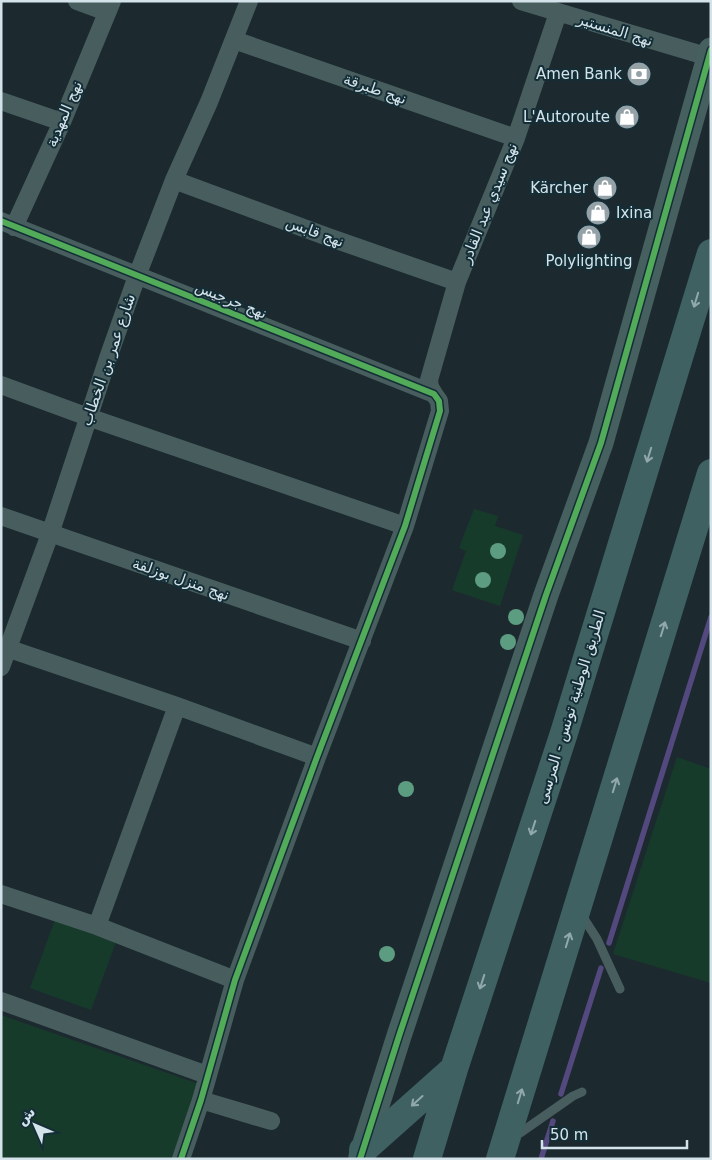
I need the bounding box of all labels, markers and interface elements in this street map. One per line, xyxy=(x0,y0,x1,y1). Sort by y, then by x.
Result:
street label: نهج المنستير xyxy=(574,10,655,50)
bank icon: Amen Bank xyxy=(626,61,652,87)
place label: Amen Bank xyxy=(536,65,622,83)
street label: نهج طبرقة xyxy=(341,70,409,108)
street label: نهج المهدية xyxy=(42,78,86,150)
shop icon: L'Autoroute xyxy=(614,104,640,130)
place label: L'Autoroute xyxy=(523,108,610,126)
street label: نهج سيدي عبد القادر xyxy=(456,140,522,267)
shop icon: Kärcher xyxy=(592,175,618,201)
place label: Kärcher xyxy=(530,179,589,197)
shop icon: Ixina xyxy=(585,200,611,226)
place label: Ixina xyxy=(616,204,652,222)
street label: نهج قابس xyxy=(283,213,347,251)
shop icon: Polylighting xyxy=(576,224,602,250)
place label: Polylighting xyxy=(545,252,633,270)
street label: نهج جرجيس xyxy=(192,277,270,323)
one-way arrow xyxy=(691,291,701,307)
street label: شارع عمر بن الخطاب xyxy=(77,292,139,428)
one-way arrow xyxy=(643,447,653,463)
street label: نهج منزل بوزلفة xyxy=(130,554,232,604)
street label: الطريق الوطنية تونس - المرسى xyxy=(533,608,609,806)
one-way arrow xyxy=(658,622,668,638)
one-way arrow xyxy=(611,777,621,793)
one-way arrow xyxy=(528,819,537,835)
one-way arrow xyxy=(563,933,573,949)
one-way arrow xyxy=(477,974,486,989)
one-way arrow xyxy=(516,1088,525,1104)
one-way arrow xyxy=(411,1095,424,1107)
north arrow xyxy=(10,1100,60,1150)
text: ش xyxy=(13,1103,38,1128)
scale bar xyxy=(542,1118,687,1150)
text: 50 m xyxy=(550,1126,588,1144)

